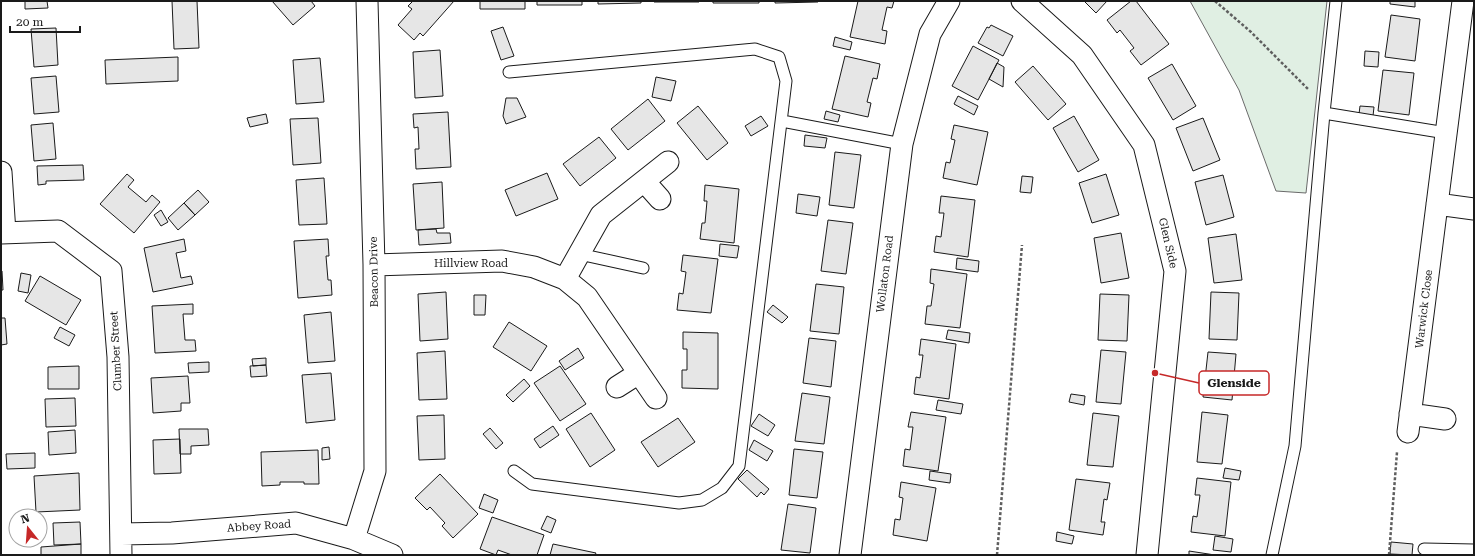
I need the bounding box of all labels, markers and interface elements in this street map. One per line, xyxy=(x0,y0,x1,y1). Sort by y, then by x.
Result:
scale bar xyxy=(10,8,80,34)
text: 20 m xyxy=(16,15,43,29)
street label: Glen Side xyxy=(1156,217,1180,269)
street label: Wollaton Road xyxy=(874,235,896,313)
street label: Beacon Drive xyxy=(367,237,381,307)
street label: Hillview Road xyxy=(434,257,508,270)
street label: Warwick Close xyxy=(1413,269,1435,349)
street label: Clumber Street xyxy=(107,311,125,391)
callout: Glenside xyxy=(1199,371,1269,395)
text: Glenside xyxy=(1207,376,1261,390)
north arrow xyxy=(8,508,48,548)
text: N xyxy=(19,511,32,526)
street label: Abbey Road xyxy=(226,517,292,535)

